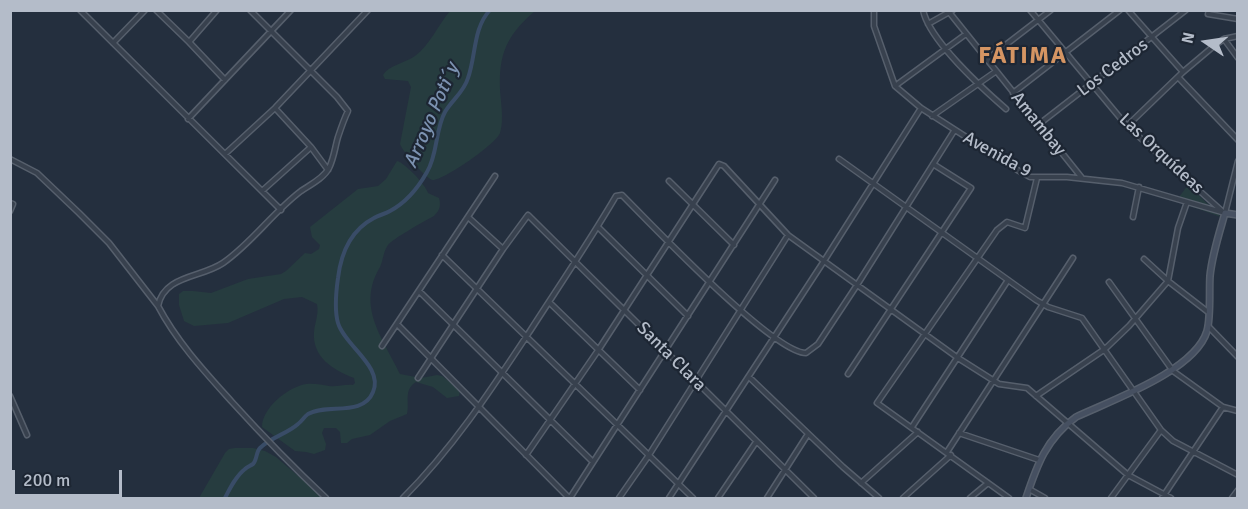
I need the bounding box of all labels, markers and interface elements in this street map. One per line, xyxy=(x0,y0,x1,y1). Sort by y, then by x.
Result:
north arrow xyxy=(1176,12,1236,72)
text: N xyxy=(1177,30,1199,46)
street label: Los Cedros xyxy=(1073,34,1153,102)
district label: FÁTIMA xyxy=(978,43,1068,71)
water label: Arroyo Poti´y xyxy=(399,60,465,172)
street label: Amambay xyxy=(1006,88,1070,160)
street label: Las Orquídeas xyxy=(1114,109,1208,199)
street label: Avenida 9 xyxy=(959,127,1035,183)
street label: Santa Clara xyxy=(632,318,710,396)
scale bar xyxy=(15,458,124,496)
text: 200 m xyxy=(23,469,70,491)

